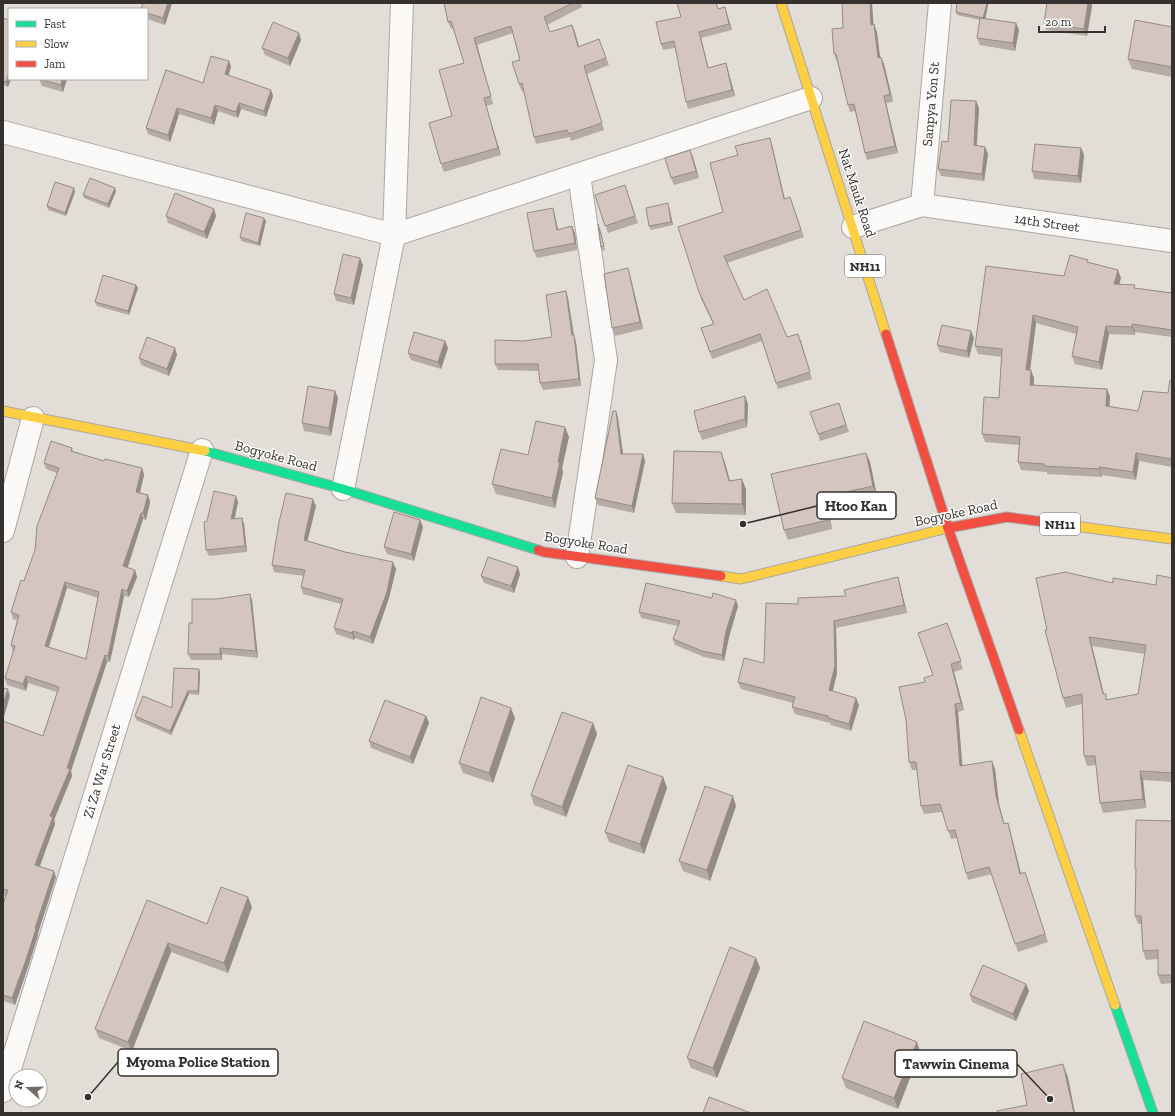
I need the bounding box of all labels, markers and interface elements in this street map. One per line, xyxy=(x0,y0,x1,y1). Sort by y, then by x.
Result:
legend xyxy=(8,8,148,80)
scale bar xyxy=(1039,8,1105,34)
text: 20 m xyxy=(1045,15,1072,29)
text: Fast xyxy=(44,17,67,31)
text: Slow xyxy=(44,37,70,51)
text: Jam xyxy=(44,57,66,71)
street label: Sanpya Yon St xyxy=(919,60,943,147)
street label: Nat Mauk Road xyxy=(835,146,879,240)
street label: 14th Street xyxy=(1013,210,1082,236)
road number: NH11 xyxy=(845,255,885,277)
street label: Bogyoke Road xyxy=(233,437,319,475)
callout: Htoo Kan xyxy=(817,492,896,519)
street label: Bogyoke Road xyxy=(913,496,999,530)
text: Htoo Kan xyxy=(825,497,887,515)
road number: NH11 xyxy=(1040,513,1080,535)
street label: Bogyoke Road xyxy=(543,528,629,558)
street label: Zi Za War Street xyxy=(80,721,125,820)
callout: Myoma Police Station xyxy=(118,1049,278,1076)
callout: Tawwin Cinema xyxy=(895,1050,1017,1077)
text: Myoma Police Station xyxy=(126,1053,270,1071)
text: Tawwin Cinema xyxy=(903,1055,1010,1073)
north arrow xyxy=(8,1068,48,1108)
text: N xyxy=(12,1078,27,1091)

